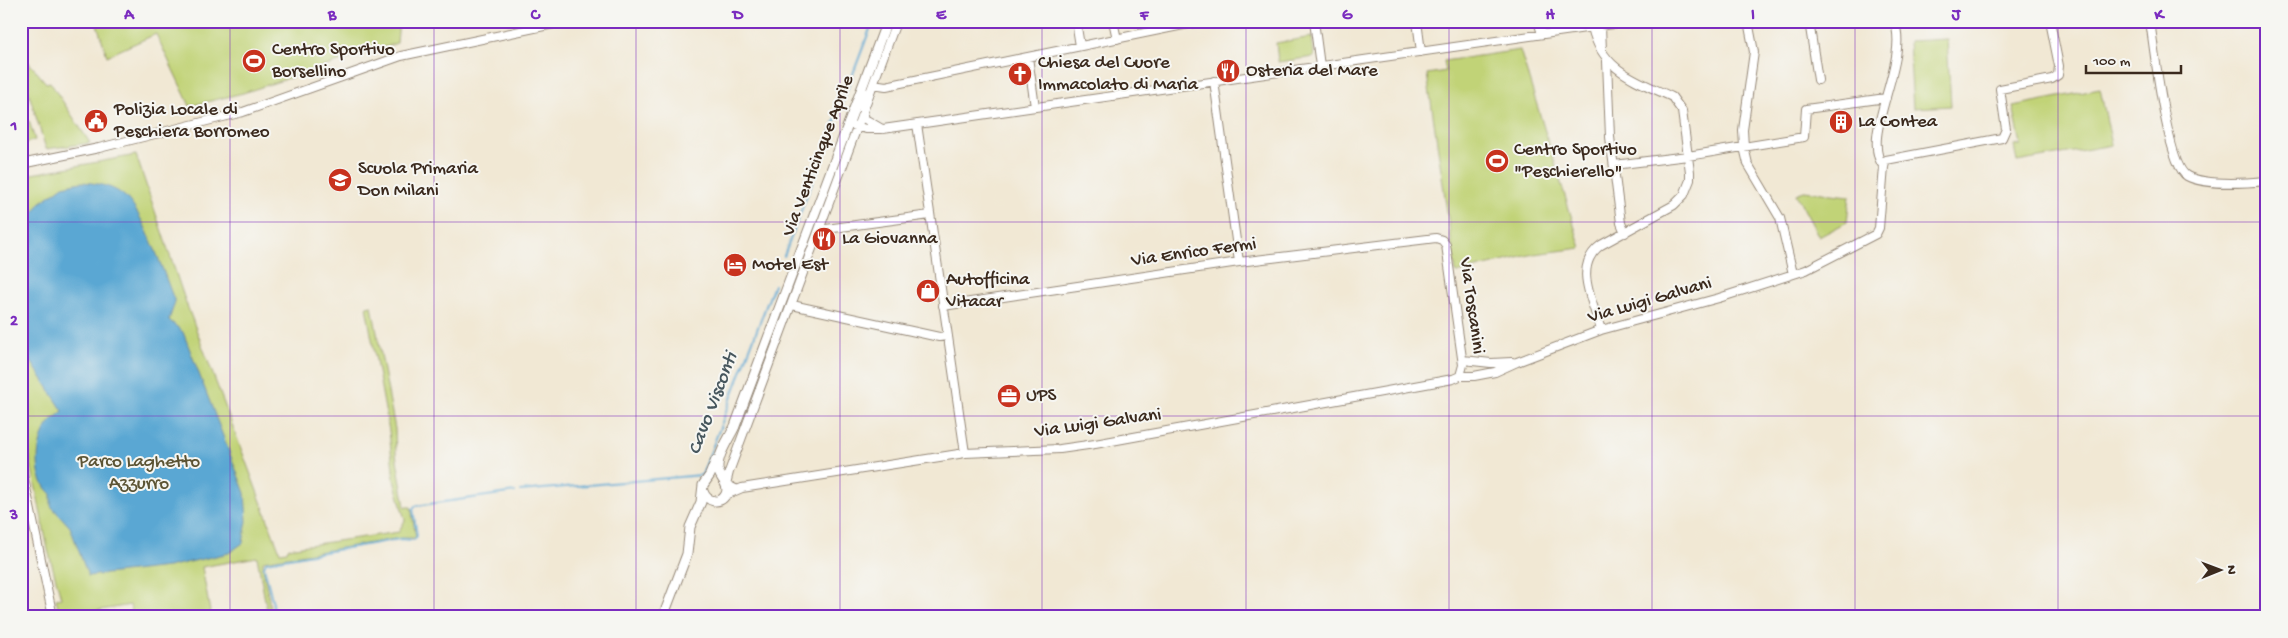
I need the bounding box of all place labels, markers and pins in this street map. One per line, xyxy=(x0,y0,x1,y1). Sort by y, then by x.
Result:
place label: Centro Sportivo Borsellino xyxy=(271,39,395,84)
sports icon: Centro Sportivo Borsellino xyxy=(241,48,267,74)
place label: Chiesa del Cuore Immacolato di Maria xyxy=(1038,52,1200,97)
restaurant icon: Osteria del Mare xyxy=(1215,58,1241,84)
place label: Osteria del Mare xyxy=(1246,60,1378,83)
church icon: Chiesa del Cuore Immacolato di Maria xyxy=(1007,61,1033,87)
place label: Polizia Locale di Peschiera Borromeo xyxy=(113,99,270,144)
public building icon: Polizia Locale di Peschiera Borromeo xyxy=(83,108,109,134)
building icon: La Contea xyxy=(1828,109,1854,135)
place label: La Contea xyxy=(1858,111,1939,134)
place label: Centro Sportivo "Peschierello" xyxy=(1514,139,1637,184)
sports icon: Centro Sportivo "Peschierello" xyxy=(1484,148,1510,174)
place label: Scuola Primaria Don Milani xyxy=(356,158,479,203)
school or university icon: Scuola Primaria Don Milani xyxy=(327,167,353,193)
restaurant icon: La Giovanna xyxy=(811,226,837,252)
place label: La Giovanna xyxy=(842,228,939,251)
hotel icon: Motel Est xyxy=(722,252,748,278)
place label: Motel Est xyxy=(752,254,830,277)
place label: Autofficina Vitacar xyxy=(945,269,1031,314)
shop icon: Autofficina Vitacar xyxy=(915,278,941,304)
office icon: UPS xyxy=(996,383,1022,409)
place label: UPS xyxy=(1026,385,1056,408)

